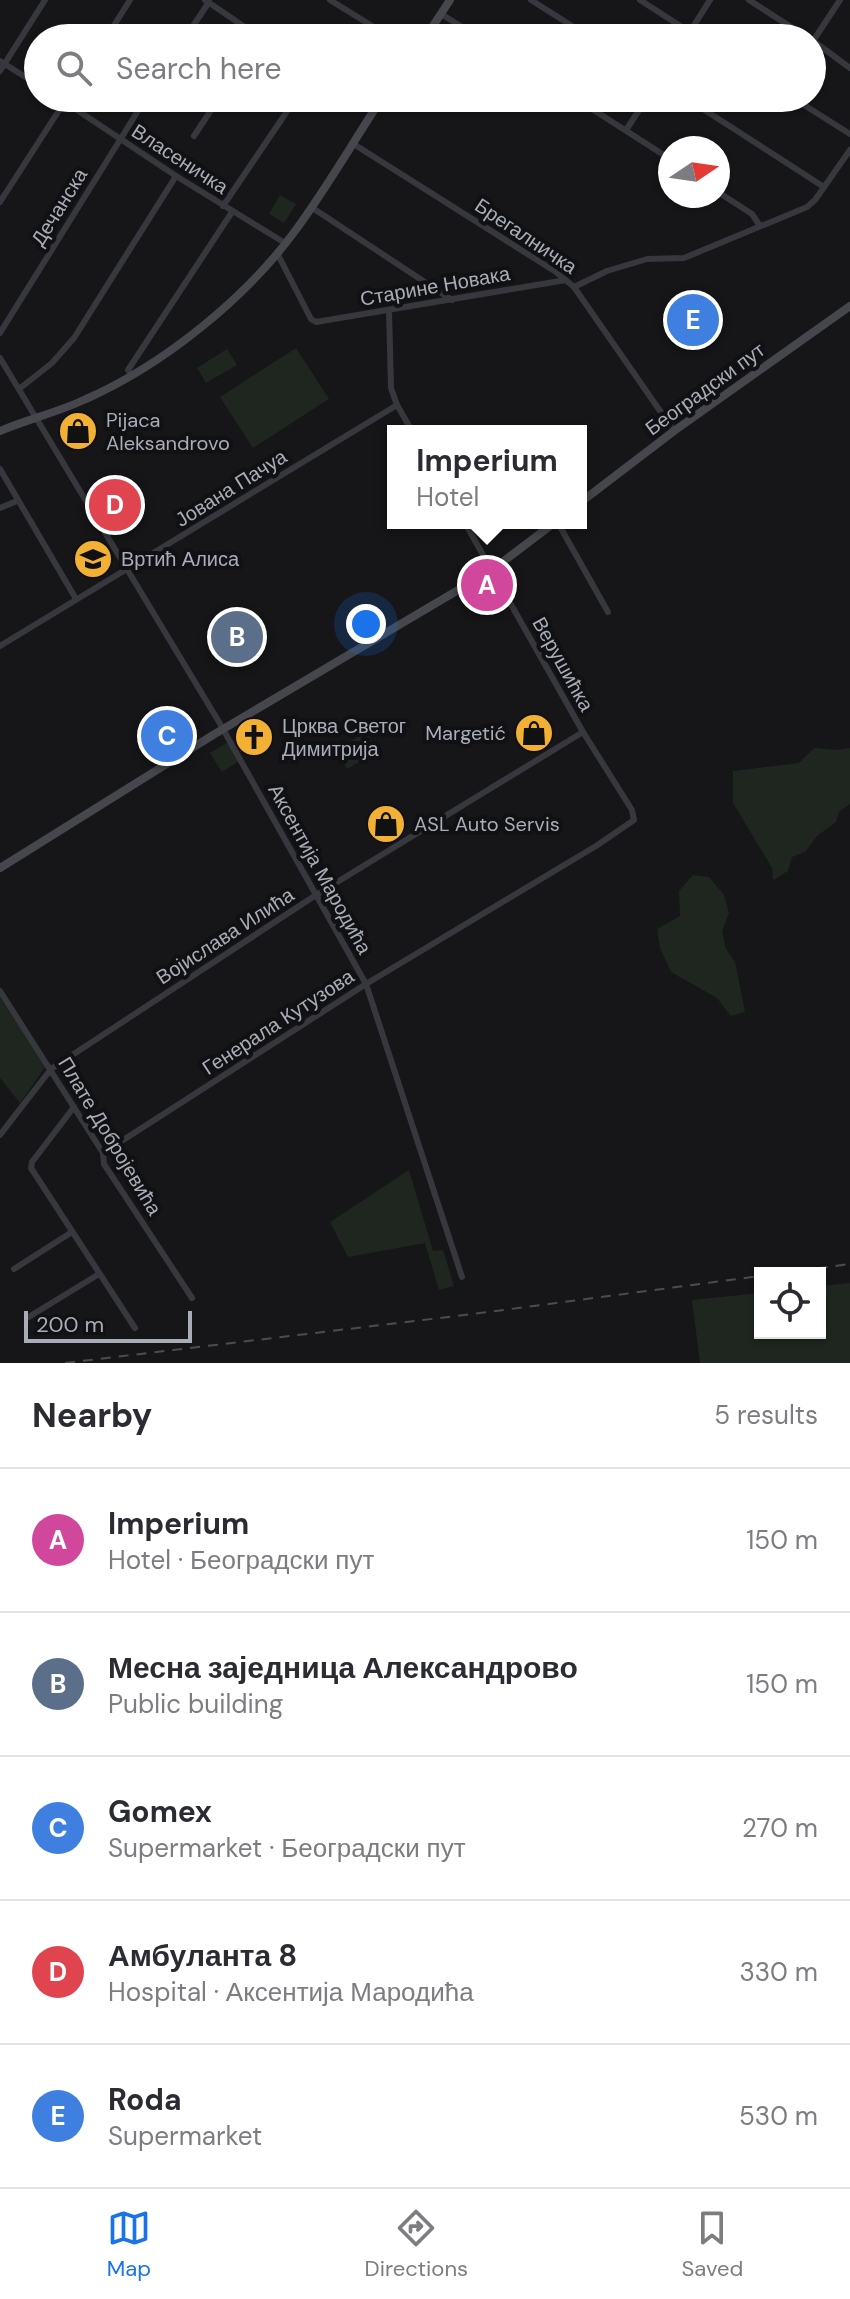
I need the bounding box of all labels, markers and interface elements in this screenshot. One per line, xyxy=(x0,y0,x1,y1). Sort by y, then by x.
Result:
search box xyxy=(24,24,826,112)
icon: search xyxy=(52,46,96,90)
text: Search here xyxy=(116,49,282,88)
street label: Власеничка xyxy=(127,118,234,200)
north arrow xyxy=(658,136,730,208)
street label: Дечанска xyxy=(25,163,94,251)
street label: Брегалничка xyxy=(470,192,583,280)
street label: Старине Новака xyxy=(358,260,513,312)
pin: E xyxy=(667,290,719,350)
street label: Београдски пут xyxy=(640,337,770,441)
place label: Pijaca Aleksandrovo xyxy=(106,407,230,456)
shop icon: Pijaca Aleksandrovo xyxy=(57,410,99,452)
popup xyxy=(387,425,587,529)
text: Imperium xyxy=(416,441,558,480)
street label: Јована Пачуа xyxy=(170,443,292,533)
pin: D xyxy=(89,475,141,535)
text: Hotel xyxy=(416,480,479,514)
school or university icon: Вртић Алиса xyxy=(72,538,114,580)
place label: Вртић Алиса xyxy=(121,546,240,572)
pin: A xyxy=(461,555,513,615)
your location xyxy=(346,604,386,644)
pin: B xyxy=(211,607,263,667)
street label: Верушићка xyxy=(526,612,600,717)
pin: C xyxy=(141,706,193,766)
shop icon: Margetić xyxy=(513,712,555,754)
place label: Црква Светог Димитрија xyxy=(282,713,406,762)
church icon: Црква Светог Димитрија xyxy=(233,716,275,758)
place label: Margetić xyxy=(425,720,506,746)
street label: Аксентија Мародића xyxy=(262,779,378,959)
shop icon: ASL Auto Servis xyxy=(365,803,407,845)
place label: ASL Auto Servis xyxy=(414,811,560,837)
street label: Војислава Илића xyxy=(151,881,300,990)
street label: Генерала Кутузова xyxy=(197,963,360,1081)
street label: Плате Добројевића xyxy=(52,1052,168,1221)
map controls xyxy=(754,1267,826,1339)
button: locate xyxy=(754,1267,826,1339)
scale bar xyxy=(24,1307,192,1343)
text: 200 m xyxy=(36,1310,104,1339)
text: Nearby xyxy=(32,1393,152,1438)
text: 5 results xyxy=(714,1398,818,1432)
text: Imperium xyxy=(108,1504,249,1543)
text: A xyxy=(49,1523,67,1557)
text: 150 m xyxy=(746,1523,818,1557)
text: Hotel · Београдски пут xyxy=(108,1543,374,1577)
text: Месна заједница Александрово xyxy=(108,1648,578,1687)
text: B xyxy=(50,1667,66,1701)
text: 150 m xyxy=(746,1667,818,1701)
text: Public building xyxy=(108,1687,283,1721)
text: Gomex xyxy=(108,1792,212,1831)
text: C xyxy=(48,1811,68,1845)
text: 270 m xyxy=(742,1811,818,1845)
text: Supermarket · Београдски пут xyxy=(108,1831,466,1865)
text: Амбуланта 8 xyxy=(108,1936,297,1975)
text: D xyxy=(49,1955,67,1989)
text: 330 m xyxy=(739,1955,818,1989)
text: Hospital · Аксентија Мародића xyxy=(108,1975,474,2009)
text: Roda xyxy=(108,2080,182,2119)
text: E xyxy=(50,2099,66,2133)
text: 530 m xyxy=(739,2099,818,2133)
text: Supermarket xyxy=(108,2119,262,2153)
tab: Map xyxy=(107,2206,151,2283)
tab: Directions xyxy=(365,2206,468,2283)
tab: Saved xyxy=(682,2206,743,2283)

